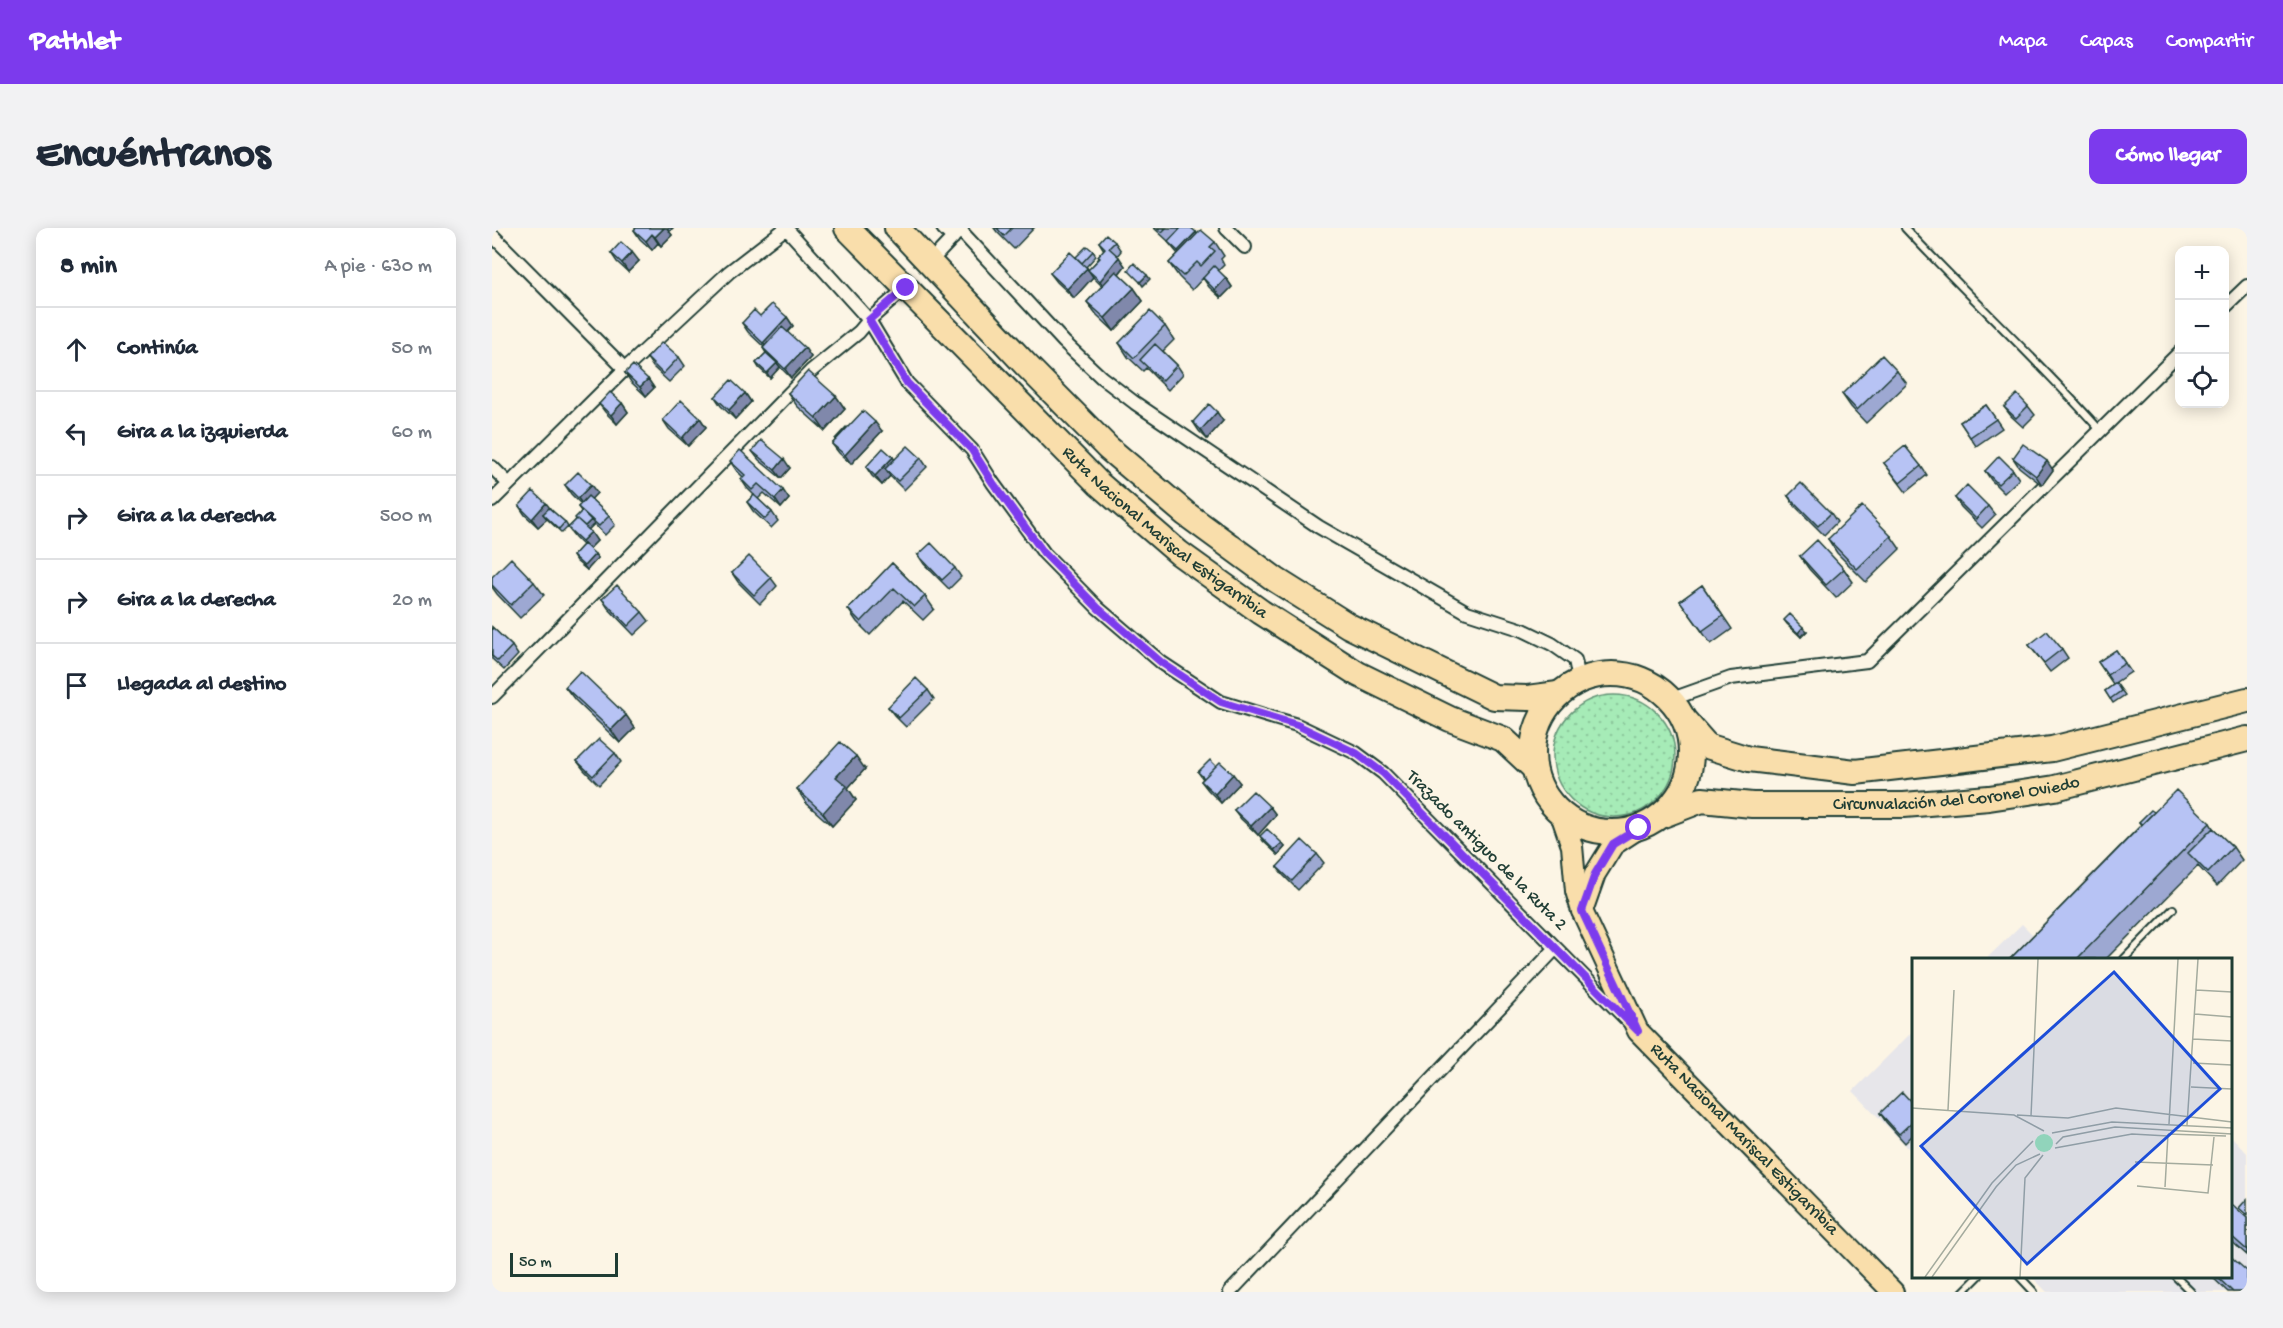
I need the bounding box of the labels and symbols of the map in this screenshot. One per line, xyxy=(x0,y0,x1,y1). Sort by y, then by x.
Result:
route end xyxy=(892,274,918,300)
street label: Ruta Nacional Mariscal Estigarribia xyxy=(1057,442,1272,624)
street label: Trazado antiguo de la Ruta 2 xyxy=(1401,766,1571,936)
street label: Circunvalación del Coronel Oviedo xyxy=(1833,772,2082,816)
route start xyxy=(1625,814,1651,840)
inset map xyxy=(1912,958,2232,1277)
street label: Ruta Nacional Mariscal Estigarribia xyxy=(1645,1039,1843,1241)
scale bar xyxy=(510,1250,618,1278)

